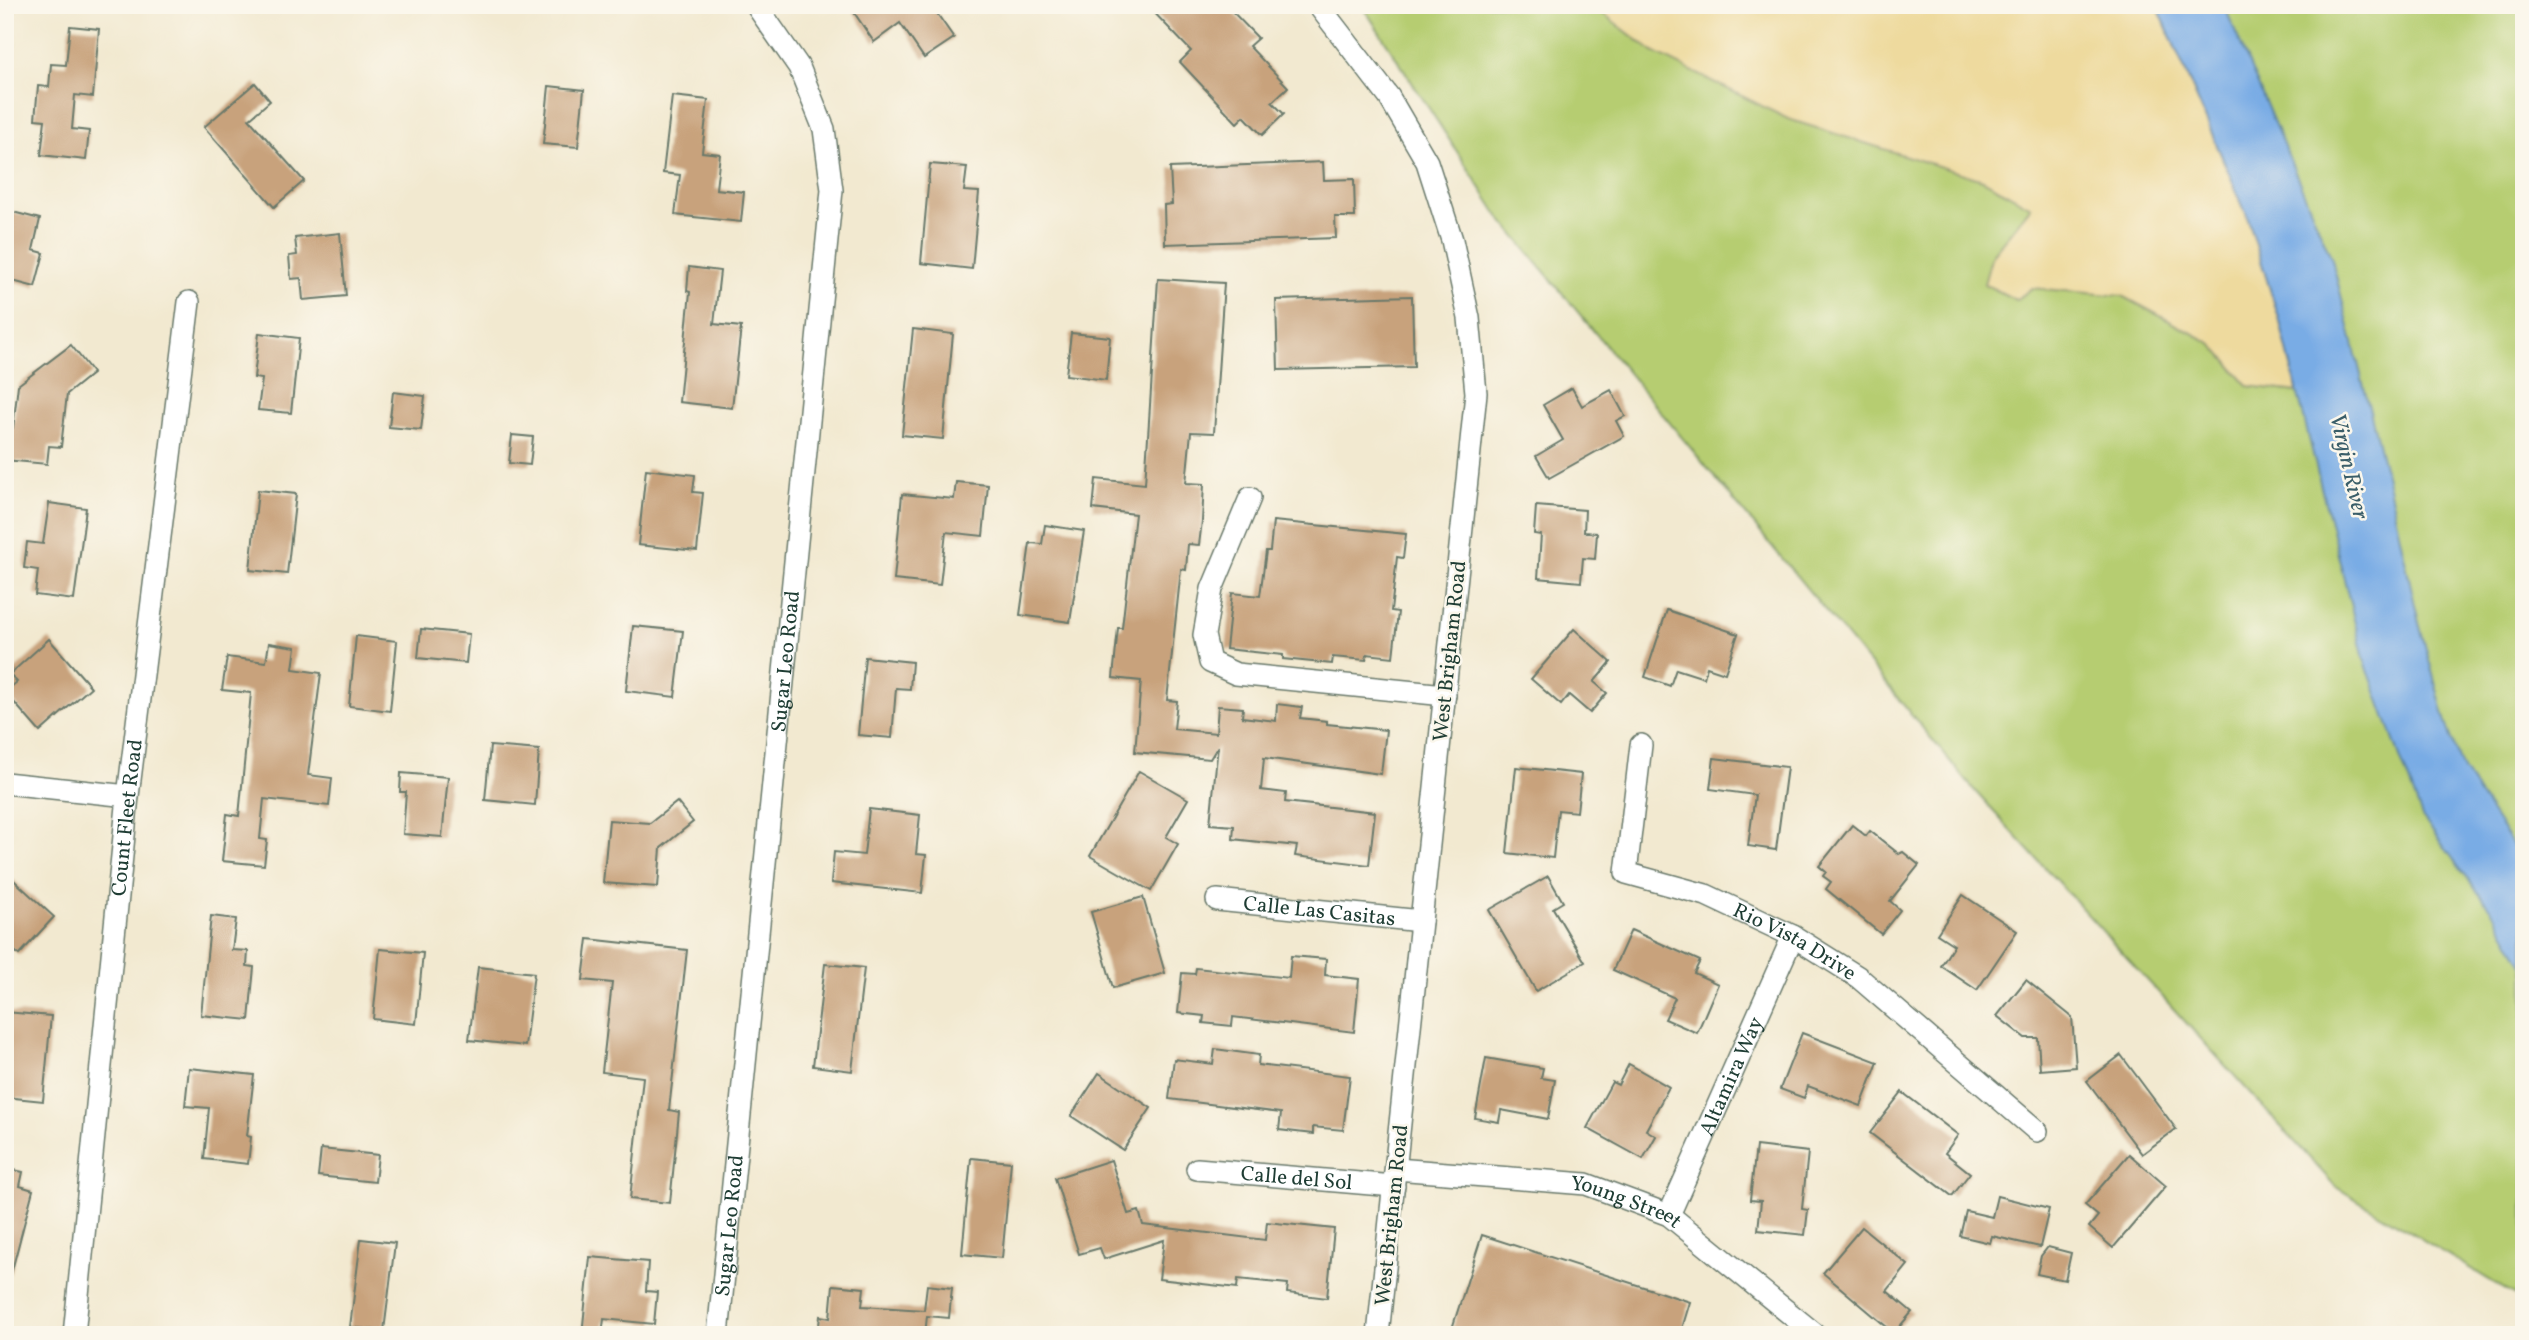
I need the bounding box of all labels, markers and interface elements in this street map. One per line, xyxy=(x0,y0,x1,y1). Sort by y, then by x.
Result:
water label: Virgin River xyxy=(2320,410,2376,523)
street label: West Brigham Road xyxy=(1427,559,1474,743)
street label: Sugar Leo Road xyxy=(765,589,808,734)
street label: Count Fleet Road xyxy=(105,738,151,898)
street label: Calle Las Casitas xyxy=(1242,890,1397,934)
street label: Rio Vista Drive xyxy=(1728,897,1861,988)
street label: Altamira Way xyxy=(1693,1012,1771,1141)
street label: West Brigham Road xyxy=(1369,1123,1416,1307)
street label: Sugar Leo Road xyxy=(709,1153,752,1298)
street label: Calle del Sol xyxy=(1239,1160,1354,1198)
street label: Young Street xyxy=(1570,1170,1688,1236)

